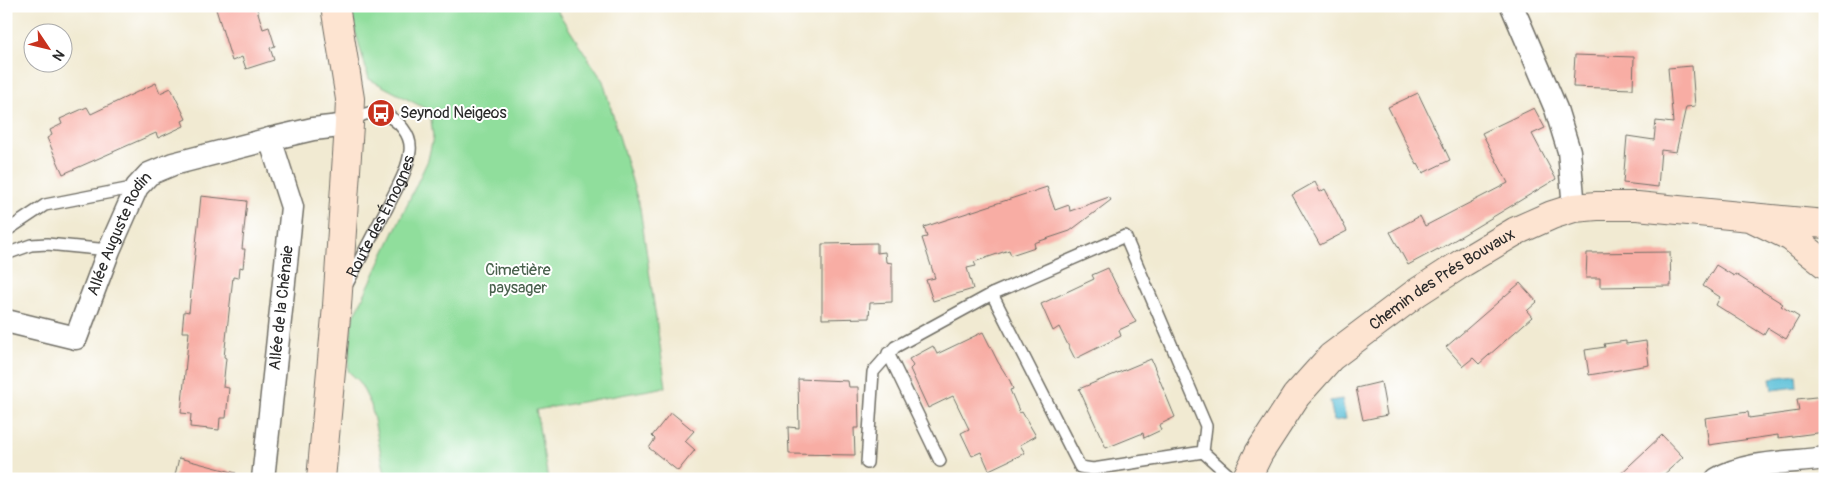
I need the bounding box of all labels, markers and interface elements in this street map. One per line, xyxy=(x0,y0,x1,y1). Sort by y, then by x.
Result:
north arrow xyxy=(22,22,72,72)
text: N xyxy=(49,46,68,64)
bus stop icon: Seynod Neigeos xyxy=(366,98,396,128)
place label: Seynod Neigeos xyxy=(400,103,507,123)
street label: Route des Émognes xyxy=(342,153,419,281)
street label: Allée Auguste Rodin xyxy=(83,168,156,299)
street label: Chemin des Prés Bouvaux xyxy=(1365,224,1518,335)
street label: Allée de la Chênaie xyxy=(265,245,298,371)
park label: Cimetière paysager xyxy=(485,260,551,298)

